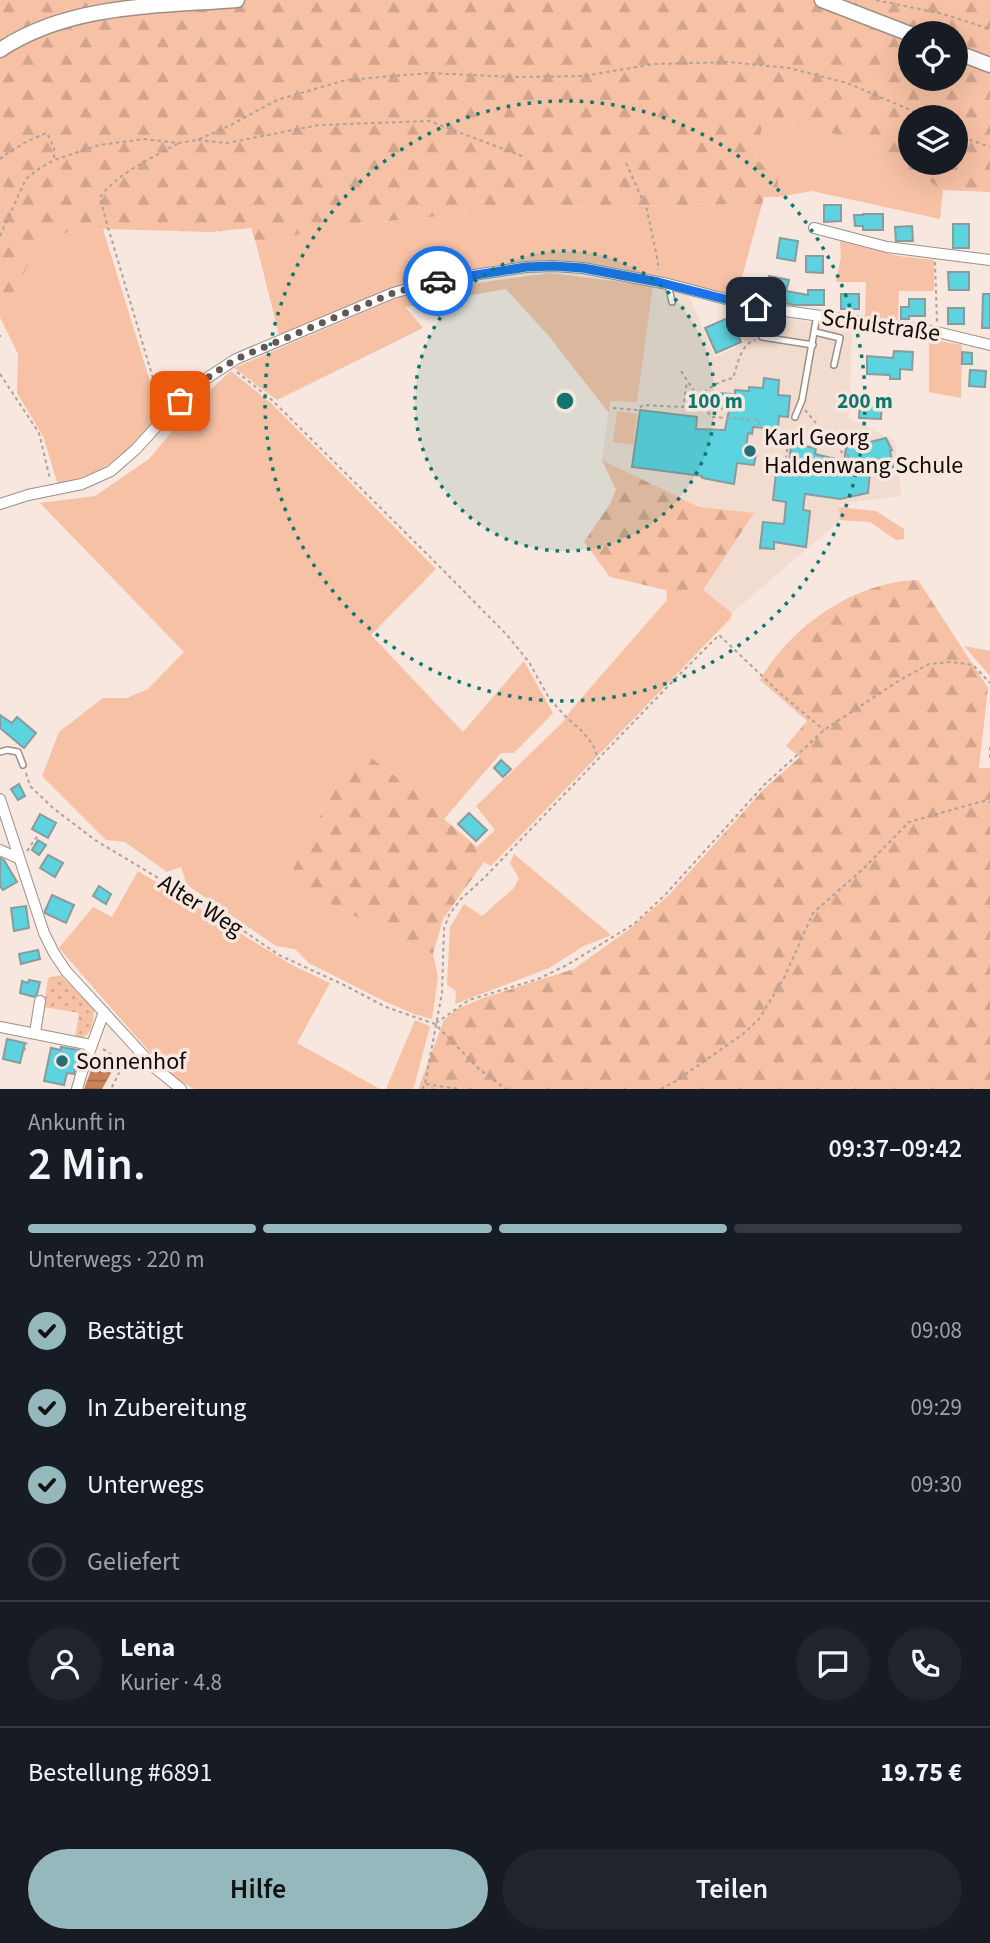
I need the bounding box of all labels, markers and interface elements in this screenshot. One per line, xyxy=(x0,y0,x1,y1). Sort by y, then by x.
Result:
map controls xyxy=(898,21,968,175)
button: locate xyxy=(898,21,968,91)
button: layers xyxy=(898,105,968,175)
courier xyxy=(403,246,473,316)
icon: car xyxy=(419,262,457,300)
pin xyxy=(726,277,786,337)
icon: home xyxy=(737,288,775,326)
street label: Schulstraße xyxy=(819,300,942,351)
pin xyxy=(150,371,210,431)
icon: bag xyxy=(161,382,199,420)
text: 100 m xyxy=(687,386,743,416)
text: 200 m xyxy=(837,386,893,416)
centre of rings xyxy=(553,389,577,413)
place label: Karl Georg Haldenwang Schule xyxy=(764,420,963,483)
marker: Karl Georg Haldenwang Schule xyxy=(742,443,758,459)
street label: Alter Weg xyxy=(151,866,250,945)
place label: Sonnenhof xyxy=(76,1044,187,1079)
marker: Sonnenhof xyxy=(54,1053,70,1069)
text: Ankunft in xyxy=(28,1106,126,1139)
text: 09:37–09:42 xyxy=(829,1130,962,1167)
text: 2 Min. xyxy=(28,1132,146,1197)
text: Unterwegs · 220 m xyxy=(28,1243,204,1276)
icon: check xyxy=(28,1312,66,1350)
text: Bestätigt xyxy=(87,1312,184,1349)
text: 09:08 xyxy=(911,1314,962,1347)
icon: check xyxy=(28,1389,66,1427)
text: In Zubereitung xyxy=(87,1389,246,1426)
text: 09:29 xyxy=(911,1391,962,1424)
icon: check xyxy=(28,1466,66,1504)
text: Unterwegs xyxy=(87,1466,204,1503)
text: 09:30 xyxy=(911,1468,962,1501)
text: Geliefert xyxy=(87,1543,180,1580)
button: person xyxy=(28,1627,102,1701)
button: chat xyxy=(796,1627,870,1701)
button: phone xyxy=(888,1627,962,1701)
text: Lena xyxy=(120,1629,175,1666)
text: Kurier · 4.8 xyxy=(120,1666,222,1699)
text: Bestellung #6891 xyxy=(28,1754,212,1791)
text: 19.75 € xyxy=(880,1754,962,1791)
button: Hilfe xyxy=(28,1849,488,1929)
button: Teilen xyxy=(502,1849,962,1929)

